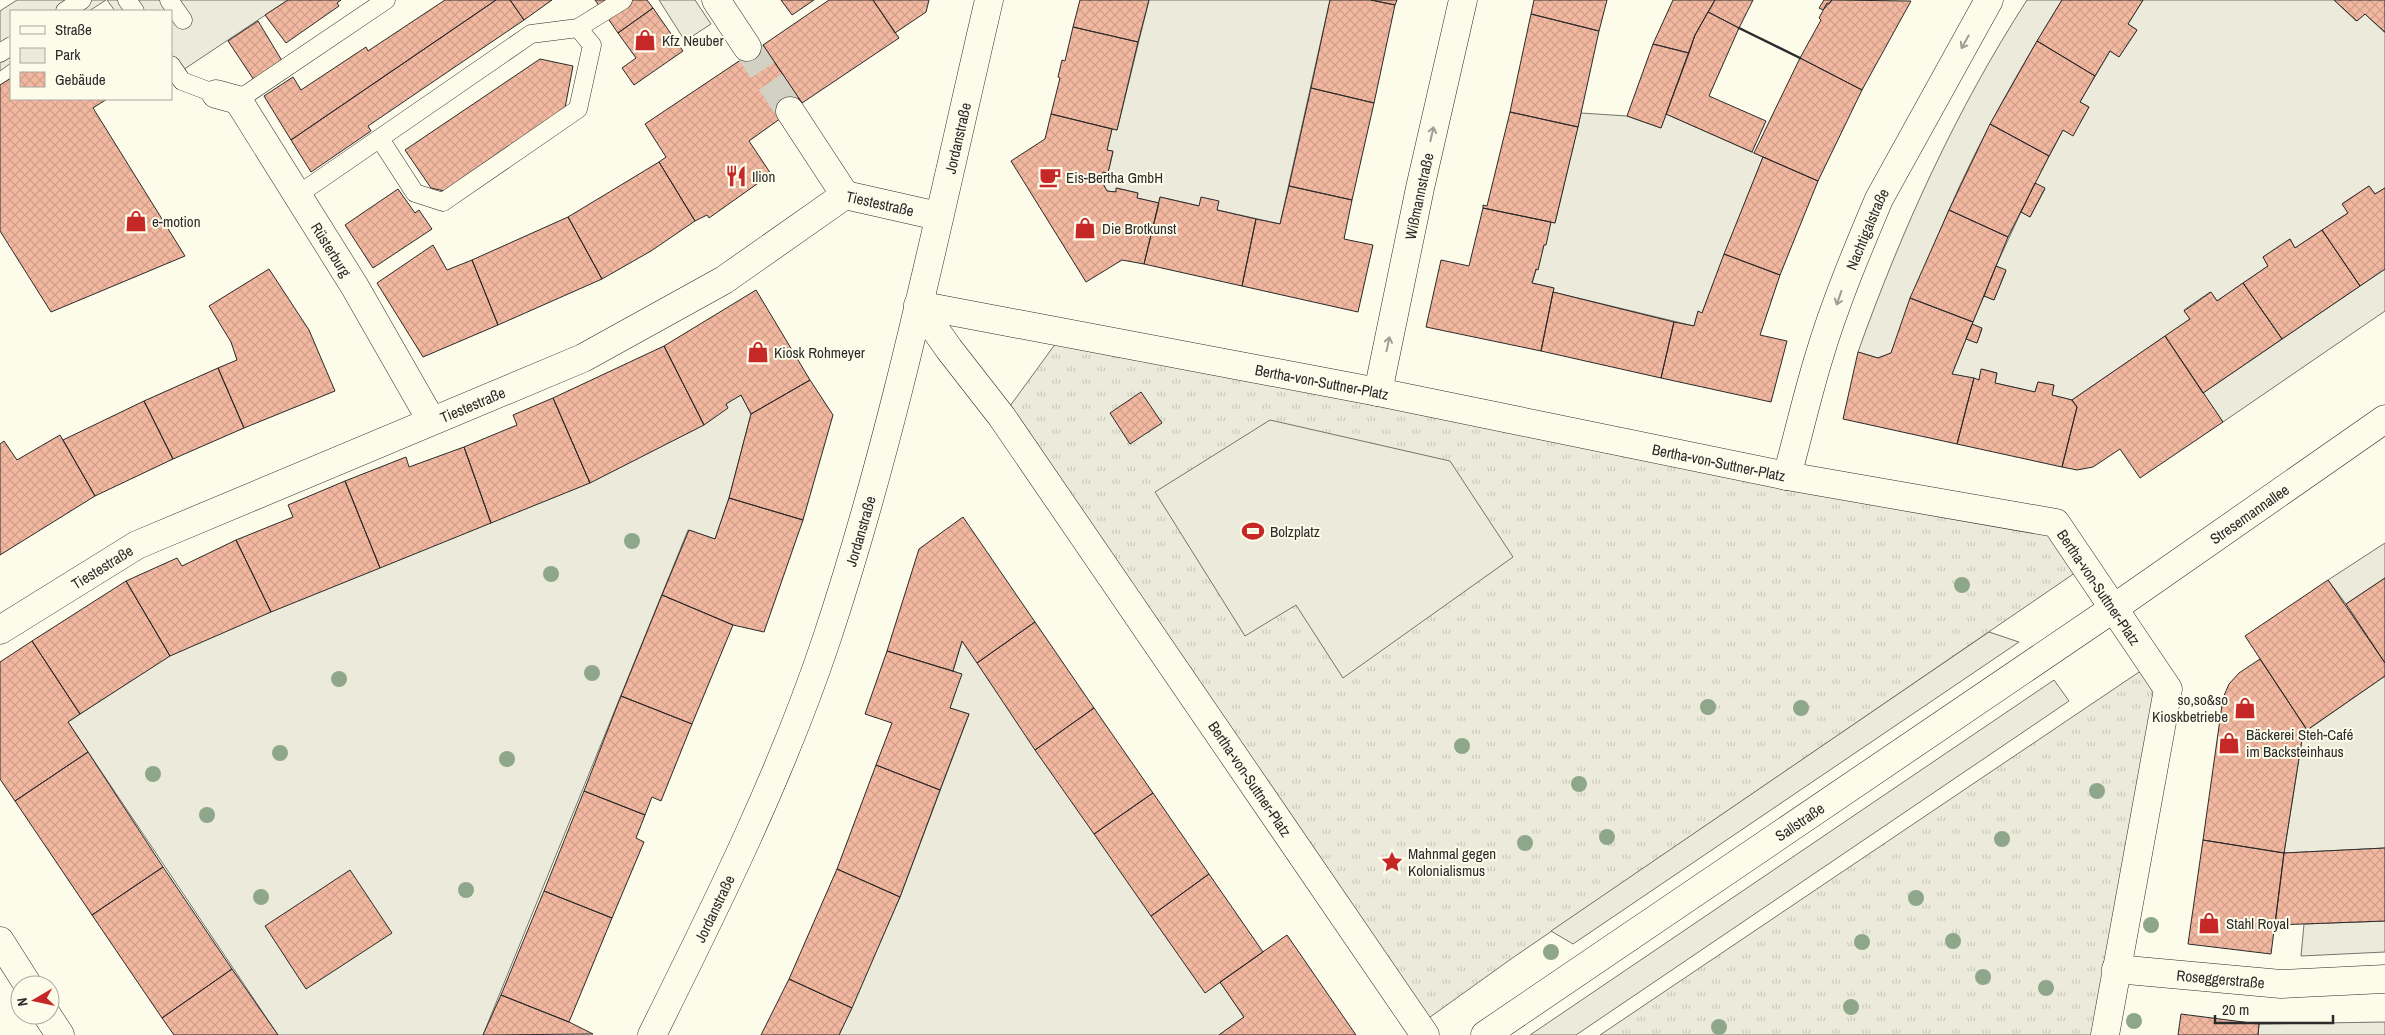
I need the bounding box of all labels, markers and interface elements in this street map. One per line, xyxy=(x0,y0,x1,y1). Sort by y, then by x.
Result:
legend xyxy=(10,10,172,100)
text: Straße xyxy=(55,19,92,40)
shop icon: Kfz Neuber xyxy=(632,27,658,53)
place label: Kfz Neuber xyxy=(662,30,724,51)
one-way arrow xyxy=(1960,35,1970,50)
text: Park xyxy=(55,44,81,65)
text: Gebäude xyxy=(55,69,106,90)
street label: Jordanstraße xyxy=(939,100,976,176)
one-way arrow xyxy=(1428,126,1438,142)
street label: Wißmannstraße xyxy=(1399,151,1438,241)
restaurant icon: Ilion xyxy=(723,163,749,189)
cafe icon: Eis-Bertha GmbH xyxy=(1037,164,1063,190)
place label: Ilion xyxy=(752,166,775,187)
place label: Eis-Bertha GmbH xyxy=(1066,167,1163,188)
street label: Nachtigalstraße xyxy=(1840,184,1894,273)
street label: Tiestestraße xyxy=(844,185,916,221)
shop icon: e-motion xyxy=(123,208,149,234)
place label: e-motion xyxy=(152,211,201,232)
shop icon: Die Brotkunst xyxy=(1072,215,1098,241)
street label: Rüsterburg xyxy=(306,218,357,281)
place label: Die Brotkunst xyxy=(1102,218,1177,239)
one-way arrow xyxy=(1834,289,1843,305)
one-way arrow xyxy=(1384,337,1393,353)
shop icon: Kiosk Rohmeyer xyxy=(745,339,771,365)
place label: Kiosk Rohmeyer xyxy=(774,342,865,363)
street label: Bertha-von-Suttner-Platz xyxy=(1253,358,1391,404)
street label: Tiestestraße xyxy=(437,381,508,427)
street label: Bertha-von-Suttner-Platz xyxy=(1650,438,1787,486)
street label: Stresemannallee xyxy=(2205,479,2293,549)
street label: Jordanstraße xyxy=(840,493,880,569)
sports icon: Bolzplatz xyxy=(1240,518,1266,544)
place label: Bolzplatz xyxy=(1270,521,1320,542)
street label: Bertha-von-Suttner-Platz xyxy=(2053,525,2146,649)
street label: Tiestestraße xyxy=(67,540,137,594)
place label: so,so&so Kioskbetriebe xyxy=(2152,689,2228,727)
shop icon: so,so&so Kioskbetriebe xyxy=(2232,695,2258,721)
street label: Bertha-von-Suttner-Platz xyxy=(1203,717,1297,841)
place label: Bäckerei Steh-Café im Backsteinhaus xyxy=(2246,724,2354,762)
shop icon: Bäckerei Steh-Café im Backsteinhaus xyxy=(2216,730,2242,756)
street label: Sallstraße xyxy=(1771,797,1828,846)
place label: Mahnmal gegen Kolonialismus xyxy=(1408,843,1496,881)
place icon: Mahnmal gegen Kolonialismus xyxy=(1379,849,1405,875)
street label: Jordanstraße xyxy=(689,871,739,946)
shop icon: Stahl Royal xyxy=(2196,910,2222,936)
place label: Stahl Royal xyxy=(2226,913,2289,934)
street label: Roseggerstraße xyxy=(2176,964,2266,993)
north arrow xyxy=(10,975,60,1025)
scale bar xyxy=(2215,992,2332,1024)
text: N xyxy=(13,997,32,1008)
text: 20 m xyxy=(2222,999,2249,1020)

